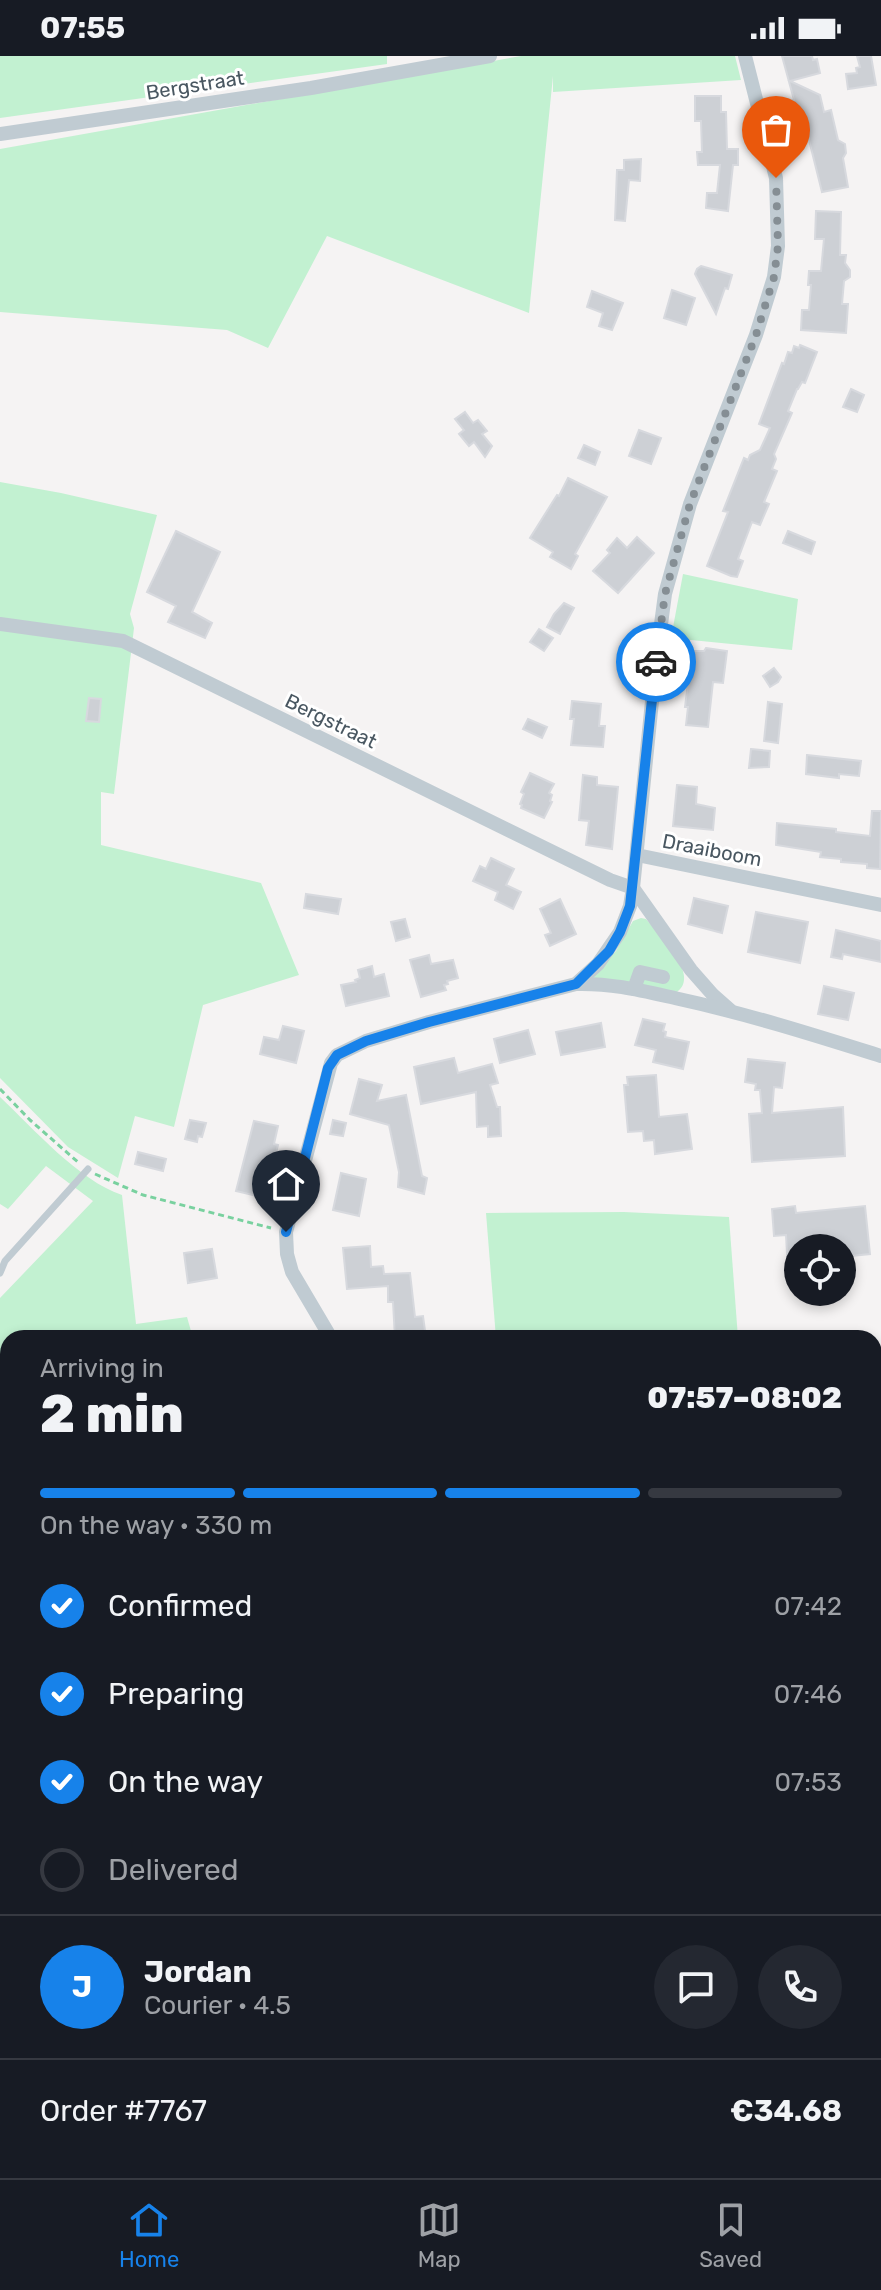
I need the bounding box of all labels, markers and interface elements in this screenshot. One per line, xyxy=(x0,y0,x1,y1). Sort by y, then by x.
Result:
text: 07:55 xyxy=(40,10,125,46)
street label: Bergstraat xyxy=(144,65,246,105)
pin xyxy=(742,96,810,178)
icon: bag xyxy=(754,108,798,152)
courier xyxy=(616,622,696,702)
icon: car xyxy=(634,640,678,684)
street label: Bergstraat xyxy=(281,688,381,754)
street label: Draaiboom xyxy=(660,829,764,871)
pin xyxy=(252,1150,320,1232)
icon: home xyxy=(264,1162,308,1206)
map controls xyxy=(784,1234,856,1306)
button: locate xyxy=(784,1234,856,1306)
text: Arriving in xyxy=(40,1353,164,1384)
text: 07:57–08:02 xyxy=(647,1380,842,1416)
text: 2 min xyxy=(40,1383,184,1445)
text: On the way · 330 m xyxy=(40,1510,272,1541)
icon: check xyxy=(40,1584,84,1628)
text: Confirmed xyxy=(108,1588,252,1624)
text: 07:42 xyxy=(774,1591,842,1622)
icon: check xyxy=(40,1672,84,1716)
text: Preparing xyxy=(108,1676,244,1712)
text: 07:46 xyxy=(774,1679,842,1710)
icon: check xyxy=(40,1760,84,1804)
text: On the way xyxy=(108,1764,263,1800)
text: 07:53 xyxy=(774,1767,842,1798)
text: Delivered xyxy=(108,1852,239,1888)
button: chat xyxy=(654,1945,738,2029)
button: phone xyxy=(758,1945,842,2029)
text: Jordan xyxy=(144,1954,252,1990)
text: J xyxy=(72,1969,92,2005)
text: Courier · 4.5 xyxy=(144,1990,291,2021)
text: Order #7767 xyxy=(40,2093,207,2129)
text: €34.68 xyxy=(730,2093,842,2129)
tab: Home xyxy=(119,2198,179,2273)
tab: Map xyxy=(417,2198,461,2273)
tab: Saved xyxy=(699,2198,762,2273)

